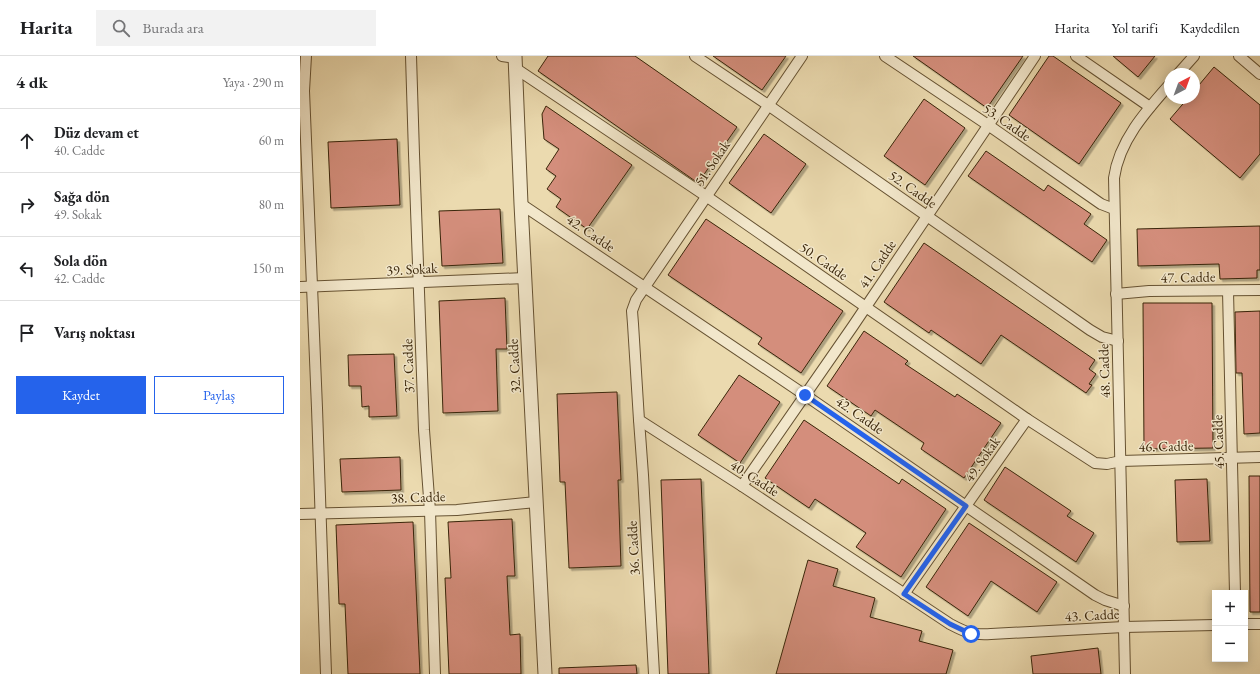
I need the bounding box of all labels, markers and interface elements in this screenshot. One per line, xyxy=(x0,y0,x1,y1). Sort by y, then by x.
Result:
search box xyxy=(96,10,376,46)
text: Harita xyxy=(20,15,72,40)
icon: search xyxy=(110,17,132,39)
text: Burada ara xyxy=(142,18,204,37)
text: Harita xyxy=(1055,19,1090,37)
text: Yol tarifi xyxy=(1112,19,1158,37)
text: Kaydedilen xyxy=(1180,19,1240,37)
north arrow xyxy=(1164,68,1200,104)
text: 4 dk xyxy=(16,71,48,93)
text: Yaya · 290 m xyxy=(223,74,284,91)
street label: 53. Cadde xyxy=(979,99,1035,145)
text: Düz devam et xyxy=(54,123,139,142)
icon: ahead xyxy=(16,130,38,152)
text: 60 m xyxy=(259,132,284,149)
street label: 51. Sokak xyxy=(690,136,734,189)
text: 40. Cadde xyxy=(54,142,105,159)
street label: 52. Cadde xyxy=(885,166,941,212)
text: Sağa dön xyxy=(54,187,110,206)
icon: right xyxy=(16,194,38,216)
text: 80 m xyxy=(259,196,284,213)
text: 49. Sokak xyxy=(54,206,102,223)
street label: 42. Cadde xyxy=(563,210,619,256)
street label: 41. Cadde xyxy=(854,236,900,292)
street label: 50. Cadde xyxy=(796,238,852,284)
text: Sola dön xyxy=(54,251,107,270)
icon: left xyxy=(16,258,38,280)
street label: 39. Sokak xyxy=(386,259,439,279)
text: 150 m xyxy=(253,260,284,277)
street label: 47. Cadde xyxy=(1161,268,1216,286)
text: 42. Cadde xyxy=(54,270,105,287)
icon: arrive xyxy=(16,322,38,344)
text: Varış noktası xyxy=(54,323,135,342)
street label: 37. Cadde xyxy=(398,338,418,394)
street label: 32. Cadde xyxy=(504,338,524,394)
street label: 48. Cadde xyxy=(1094,343,1114,399)
button: Kaydet xyxy=(16,376,146,414)
button: Paylaş xyxy=(154,376,284,414)
route end xyxy=(796,386,814,404)
street label: 42. Cadde xyxy=(832,392,888,438)
street label: 45. Cadde xyxy=(1208,414,1228,470)
street label: 49. Sokak xyxy=(960,432,1004,485)
street label: 46. Cadde xyxy=(1139,437,1194,455)
street label: 40. Cadde xyxy=(727,456,783,501)
street label: 38. Cadde xyxy=(390,487,446,507)
street label: 36. Cadde xyxy=(623,520,643,576)
map controls xyxy=(1212,590,1248,662)
button: + xyxy=(1212,590,1248,626)
street label: 43. Cadde xyxy=(1064,605,1120,625)
route start xyxy=(962,625,980,643)
button: − xyxy=(1212,626,1248,662)

